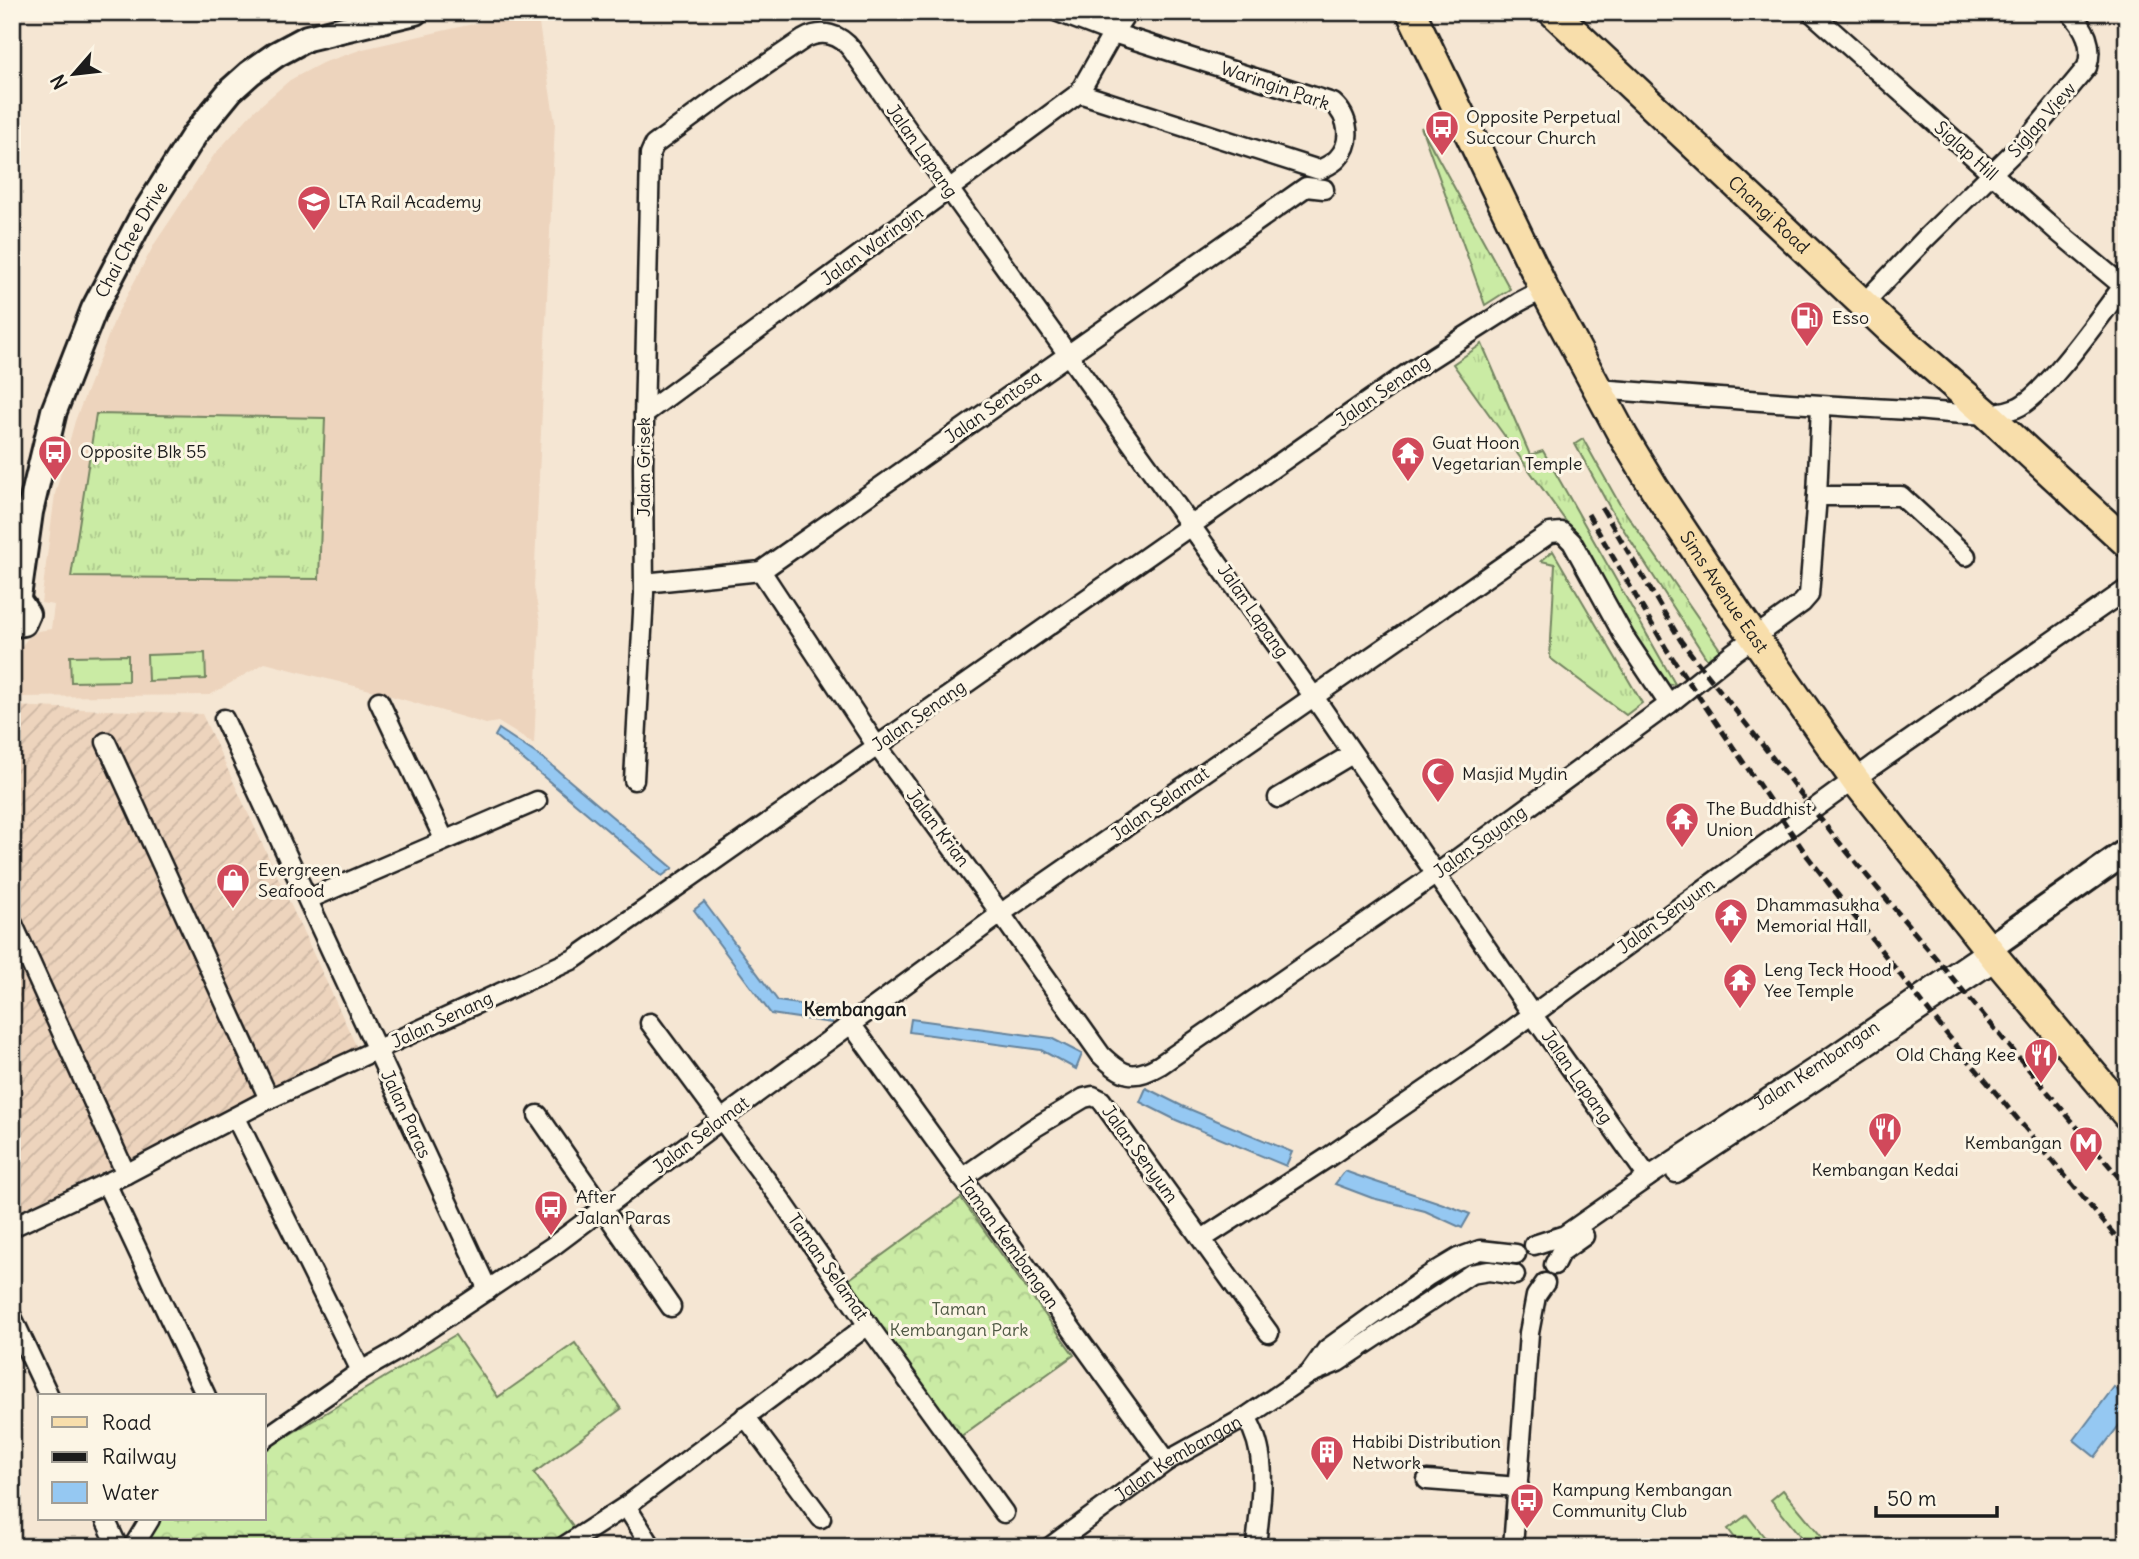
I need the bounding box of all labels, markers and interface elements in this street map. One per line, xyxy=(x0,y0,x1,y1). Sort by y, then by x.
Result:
north arrow xyxy=(38,38,108,108)
street label: Waringin Park xyxy=(1218,56,1333,115)
text: N xyxy=(45,71,73,93)
street label: Siglap View xyxy=(2003,77,2081,162)
street label: Jalan Lapang xyxy=(882,99,963,202)
place label: Opposite Perpetual Succour Church xyxy=(1466,105,1621,149)
bus stop icon: Opposite Perpetual Succour Church xyxy=(1423,108,1461,157)
street label: Siglap Hill xyxy=(1930,116,2003,185)
street label: Changi Road xyxy=(1723,171,1815,259)
street label: Chai Chee Drive xyxy=(90,177,173,302)
school or university icon: LTA Rail Academy xyxy=(295,183,333,232)
place label: LTA Rail Academy xyxy=(338,190,481,213)
street label: Jalan Waringin xyxy=(816,201,927,290)
fuel station icon: Esso xyxy=(1788,299,1826,348)
place label: Esso xyxy=(1832,306,1869,329)
street label: Jalan Senang xyxy=(1331,350,1434,431)
street label: Jalan Sentosa xyxy=(940,365,1046,448)
street label: Jalan Grisek xyxy=(632,417,655,517)
place label: Guat Hoon Vegetarian Temple xyxy=(1432,431,1582,475)
bus stop icon: Opposite Blk 55 xyxy=(36,433,74,482)
temple icon: Guat Hoon Vegetarian Temple xyxy=(1389,434,1427,483)
place label: Opposite Blk 55 xyxy=(80,440,207,463)
street label: Sims Avenue East xyxy=(1675,526,1774,657)
street label: Jalan Lapang xyxy=(1213,559,1294,662)
street label: Jalan Senang xyxy=(867,675,970,756)
mosque icon: Masjid Mydin xyxy=(1419,755,1457,804)
street label: Jalan Selamat xyxy=(1106,761,1213,846)
place label: Masjid Mydin xyxy=(1462,762,1568,785)
street label: Jalan Krian xyxy=(902,784,975,871)
place label: The Buddhist Union xyxy=(1706,797,1812,841)
street label: Jalan Sayang xyxy=(1429,800,1531,883)
temple icon: The Buddhist Union xyxy=(1663,800,1701,849)
place label: Evergreen Seafood xyxy=(258,858,341,902)
shop icon: Evergreen Seafood xyxy=(214,861,252,910)
street label: Jalan Senyum xyxy=(1612,872,1719,959)
place label: Dhammasukha Memorial Hall xyxy=(1756,893,1880,937)
temple icon: Dhammasukha Memorial Hall xyxy=(1712,896,1750,945)
place label: Leng Teck Hood Yee Temple xyxy=(1764,958,1892,1002)
temple icon: Leng Teck Hood Yee Temple xyxy=(1721,961,1759,1010)
street label: Jalan Senang xyxy=(387,986,496,1053)
district label: Kembangan xyxy=(804,997,906,1021)
street label: Jalan Kembangan xyxy=(1749,1015,1884,1115)
street label: Jalan Lapang xyxy=(1537,1025,1618,1128)
restaurant icon: Old Chang Kee xyxy=(2022,1036,2060,1085)
place label: Old Chang Kee xyxy=(1896,1043,2016,1066)
street label: Jalan Paras xyxy=(376,1066,437,1162)
street label: Jalan Selamat xyxy=(648,1091,753,1178)
street label: Jalan Senyum xyxy=(1097,1100,1184,1207)
restaurant icon: Kembangan Kedai xyxy=(1866,1110,1904,1159)
metro station icon: Kembangan xyxy=(2067,1124,2105,1173)
place label: Kembangan xyxy=(1964,1131,2062,1154)
place label: Kembangan Kedai xyxy=(1811,1158,1959,1181)
street label: Taman Kembangan xyxy=(954,1173,1065,1313)
place label: After Jalan Paras xyxy=(576,1185,671,1229)
bus stop icon: After Jalan Paras xyxy=(532,1188,570,1237)
street label: Taman Selamat xyxy=(783,1209,874,1325)
park label: Taman Kembangan Park xyxy=(889,1297,1029,1341)
legend xyxy=(38,1394,266,1520)
text: Road xyxy=(102,1409,151,1436)
street label: Jalan Kembangan xyxy=(1110,1410,1246,1507)
place label: Habibi Distribution Network xyxy=(1352,1430,1501,1474)
building icon: Habibi Distribution Network xyxy=(1308,1433,1346,1482)
text: Railway xyxy=(102,1443,177,1470)
scale bar xyxy=(1876,1475,1997,1519)
place label: Kampung Kembangan Community Club xyxy=(1552,1478,1732,1522)
text: Water xyxy=(102,1479,160,1506)
bus stop icon: Kampung Kembangan Community Club xyxy=(1508,1481,1546,1530)
text: 50 m xyxy=(1887,1485,1936,1512)

